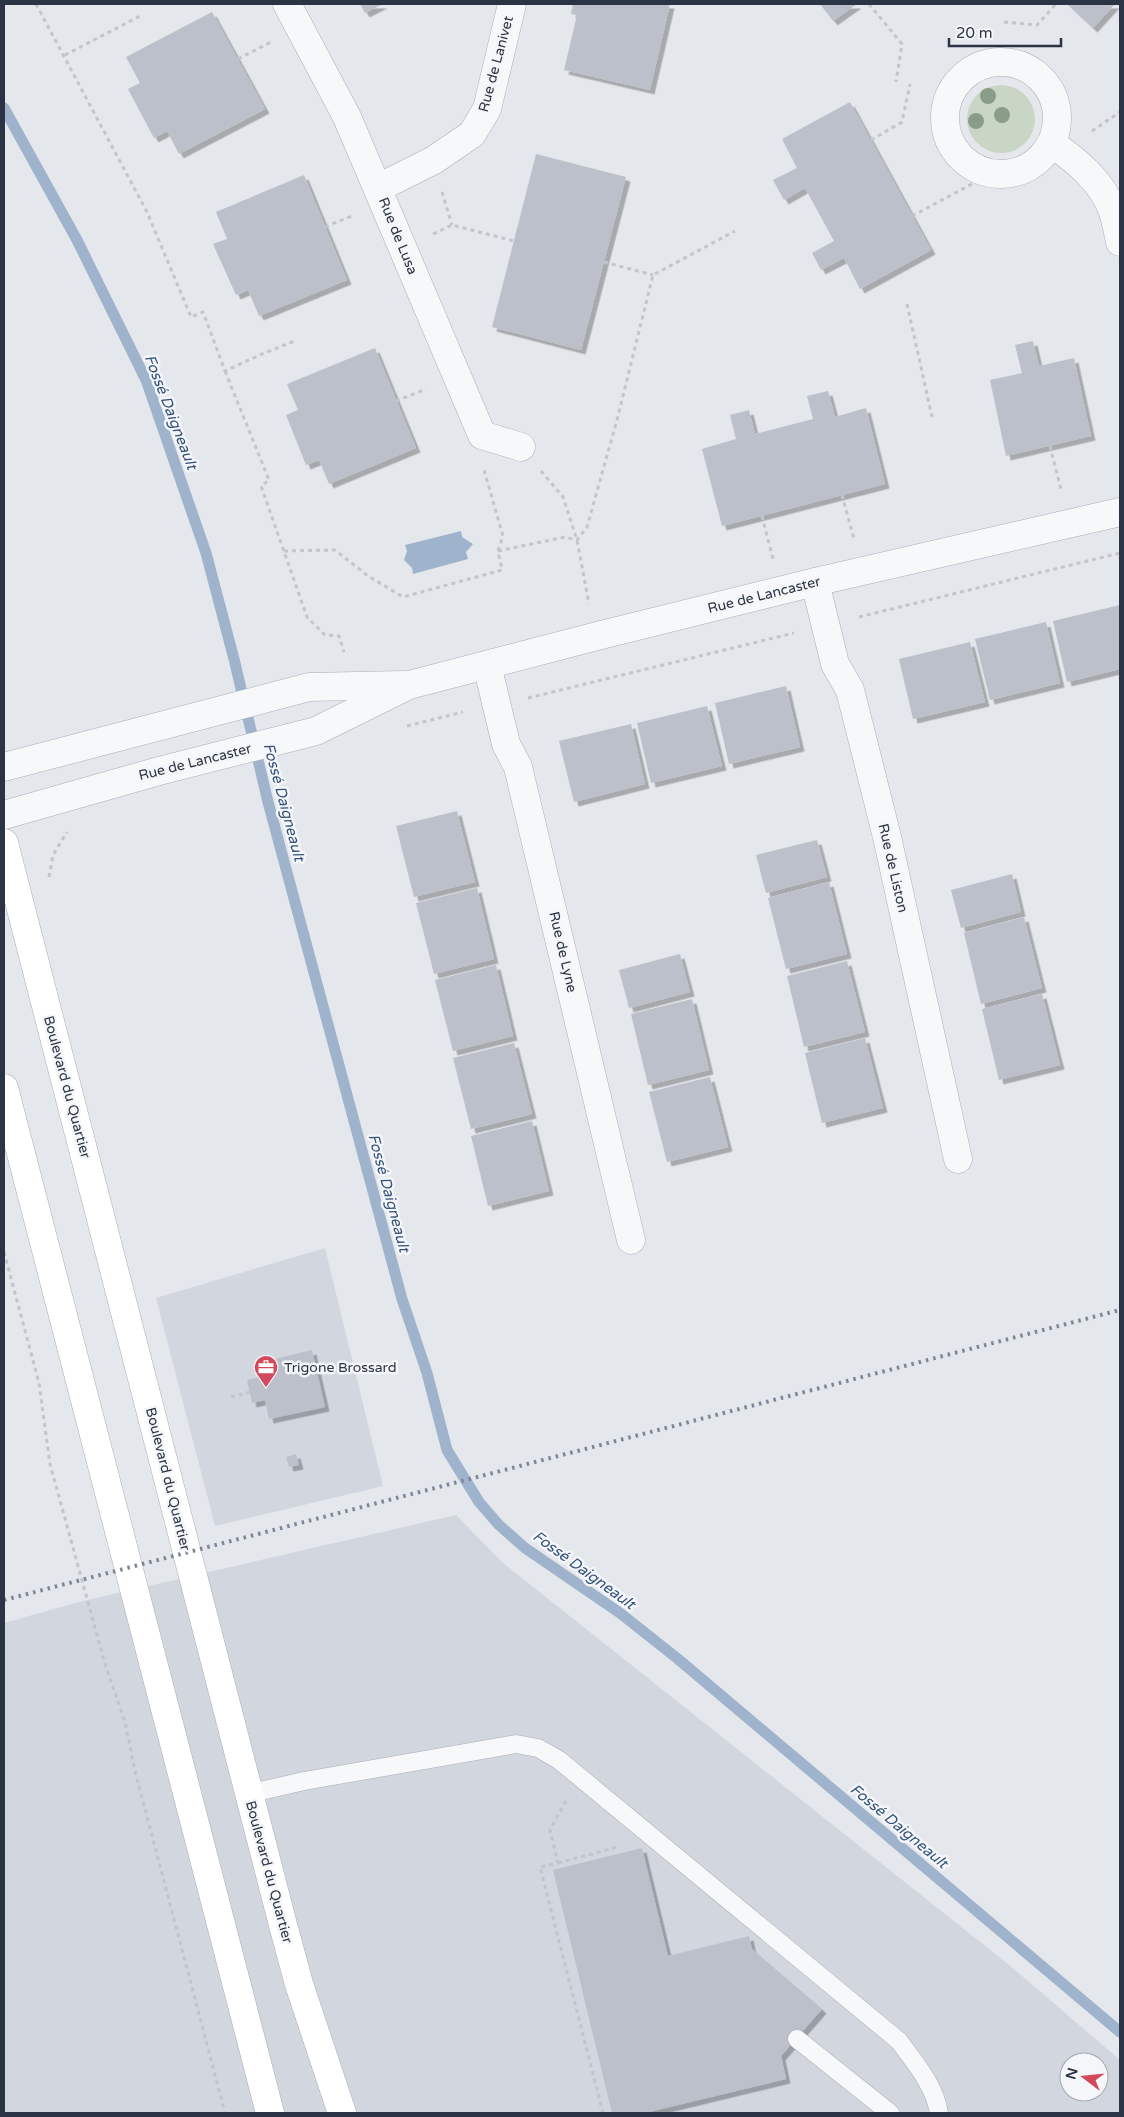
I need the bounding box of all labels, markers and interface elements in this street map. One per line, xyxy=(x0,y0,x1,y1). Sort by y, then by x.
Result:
street label: Rue de Lanivet xyxy=(475,13,517,114)
scale bar xyxy=(949,15,1062,47)
text: 20 m xyxy=(956,24,993,42)
street label: Rue de Lusa xyxy=(375,195,421,277)
water label: Fossé Daigneault xyxy=(141,352,202,474)
street label: Rue de Lancaster xyxy=(706,573,823,617)
street label: Rue de Lancaster xyxy=(137,740,254,784)
water label: Fossé Daigneault xyxy=(260,741,309,865)
street label: Rue de Liston xyxy=(874,822,912,914)
street label: Rue de Lyne xyxy=(545,910,581,994)
street label: Boulevard du Quartier xyxy=(40,1014,94,1161)
water label: Fossé Daigneault xyxy=(365,1132,414,1256)
office icon: Trigone Brossard xyxy=(253,1354,279,1388)
place label: Trigone Brossard xyxy=(284,1359,397,1376)
street label: Boulevard du Quartier xyxy=(142,1406,194,1553)
water label: Fossé Daigneault xyxy=(529,1527,640,1614)
water label: Fossé Daigneault xyxy=(847,1780,953,1873)
street label: Boulevard du Quartier xyxy=(242,1799,296,1946)
north arrow xyxy=(1059,2052,1109,2102)
text: N xyxy=(1062,2066,1082,2081)

